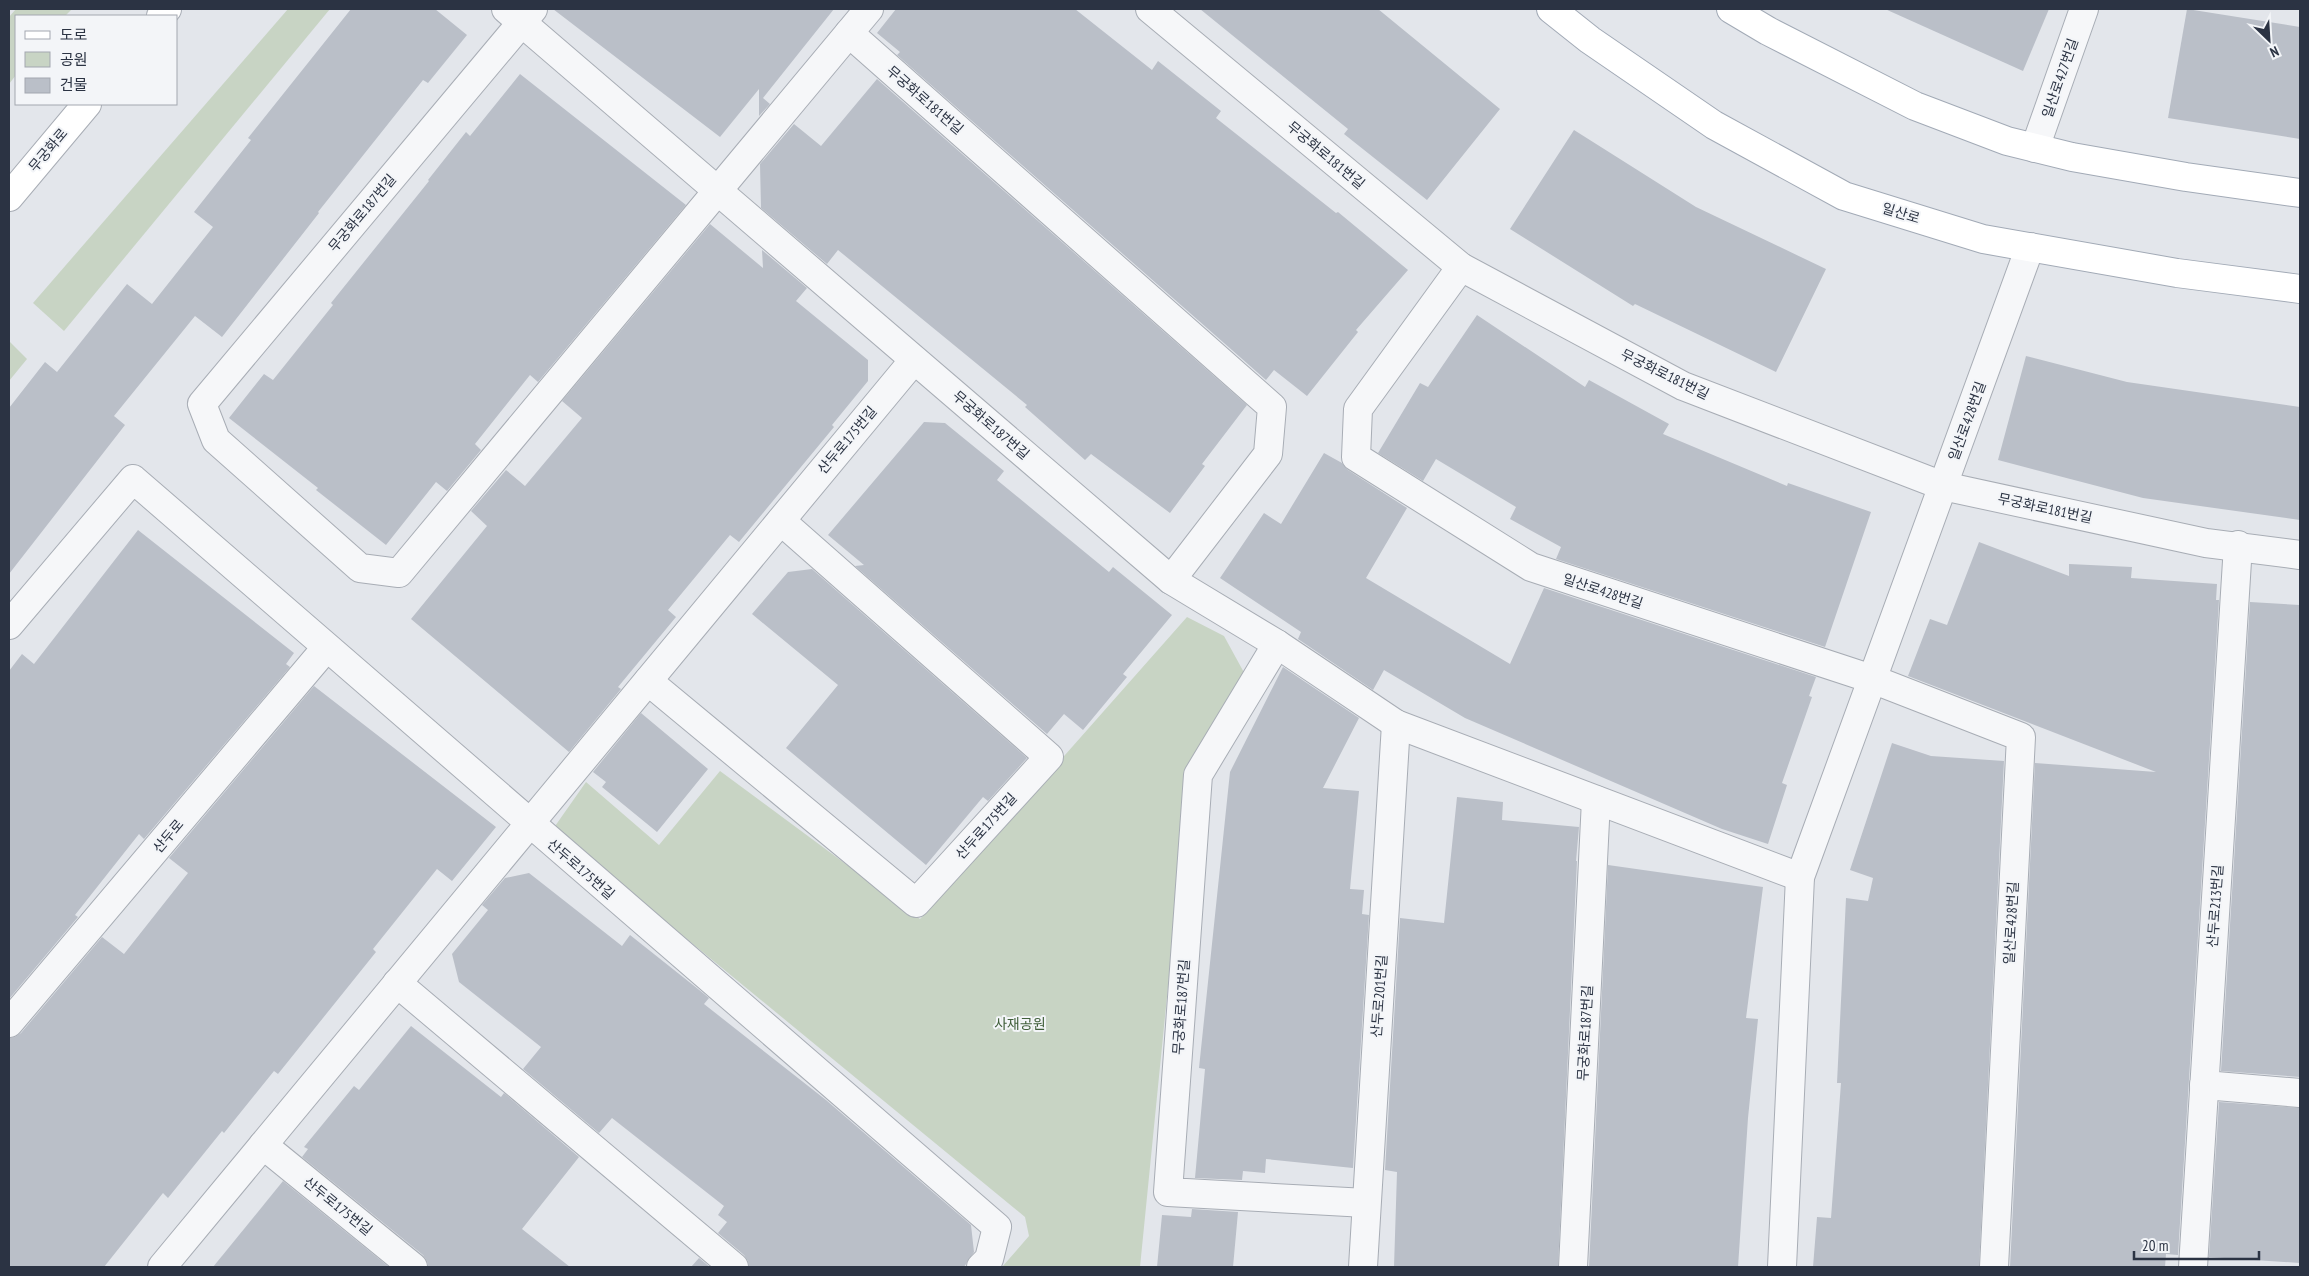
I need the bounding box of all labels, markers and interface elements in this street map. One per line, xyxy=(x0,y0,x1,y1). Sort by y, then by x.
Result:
legend xyxy=(15,15,178,105)
north arrow xyxy=(2244,15,2294,65)
text: 도로 xyxy=(60,25,88,44)
street label: 일산로427번길 xyxy=(2038,36,2082,120)
text: N xyxy=(2267,42,2282,62)
text: 공원 xyxy=(60,50,88,69)
street label: 무궁화로181번길 xyxy=(883,62,967,138)
text: 건물 xyxy=(60,75,88,94)
street label: 무궁화로181번길 xyxy=(1283,117,1369,193)
street label: 무궁화로 xyxy=(25,124,72,176)
street label: 무궁화로187번길 xyxy=(324,170,400,256)
street label: 일산로 xyxy=(1880,199,1922,227)
street label: 무궁화로181번길 xyxy=(1618,345,1712,403)
street label: 일산로428번길 xyxy=(1944,379,1990,463)
street label: 무궁화로187번길 xyxy=(949,387,1033,463)
street label: 산두로175번길 xyxy=(813,402,881,478)
street label: 무궁화로181번길 xyxy=(1996,489,2094,527)
street label: 일산로428번길 xyxy=(1561,570,1645,612)
street label: 산두로175번길 xyxy=(951,789,1021,863)
street label: 산두로 xyxy=(149,815,187,857)
street label: 산두로175번길 xyxy=(544,835,618,903)
street label: 산두로213번길 xyxy=(2203,864,2227,948)
street label: 일산로428번길 xyxy=(2000,881,2022,965)
street label: 산두로201번길 xyxy=(1367,954,1391,1038)
street label: 무궁화로187번길 xyxy=(1169,958,1193,1056)
street label: 무궁화로187번길 xyxy=(1573,985,1597,1081)
park label: 사재공원 xyxy=(994,1015,1046,1033)
street label: 산두로175번길 xyxy=(300,1173,376,1239)
scale bar xyxy=(2134,1228,2259,1260)
text: 20 m xyxy=(2142,1236,2168,1255)

